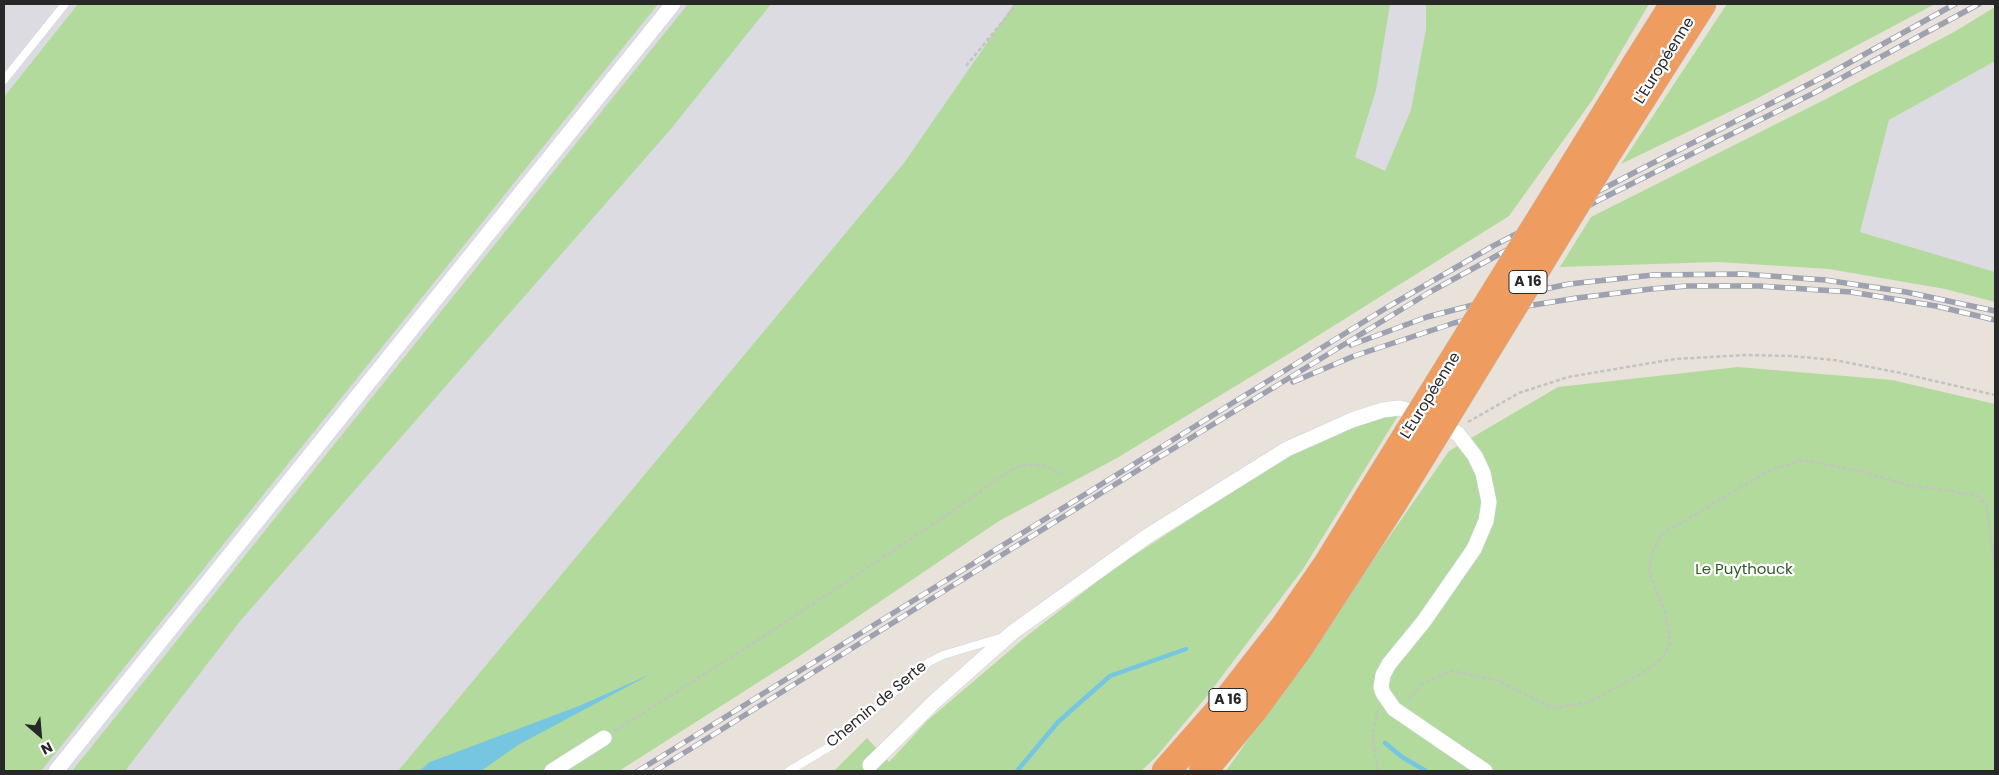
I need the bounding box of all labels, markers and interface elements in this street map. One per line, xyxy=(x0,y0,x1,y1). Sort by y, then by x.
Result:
street label: L'Européenne xyxy=(1631,14,1699,108)
road number: A 16 xyxy=(1509,270,1547,294)
street label: L'Européenne xyxy=(1397,349,1465,443)
park label: Le Puythouck xyxy=(1695,561,1793,579)
street label: Chemin de Serte xyxy=(823,658,931,752)
road number: A 16 xyxy=(1209,688,1247,712)
north arrow xyxy=(15,710,65,760)
text: N xyxy=(38,737,56,760)

